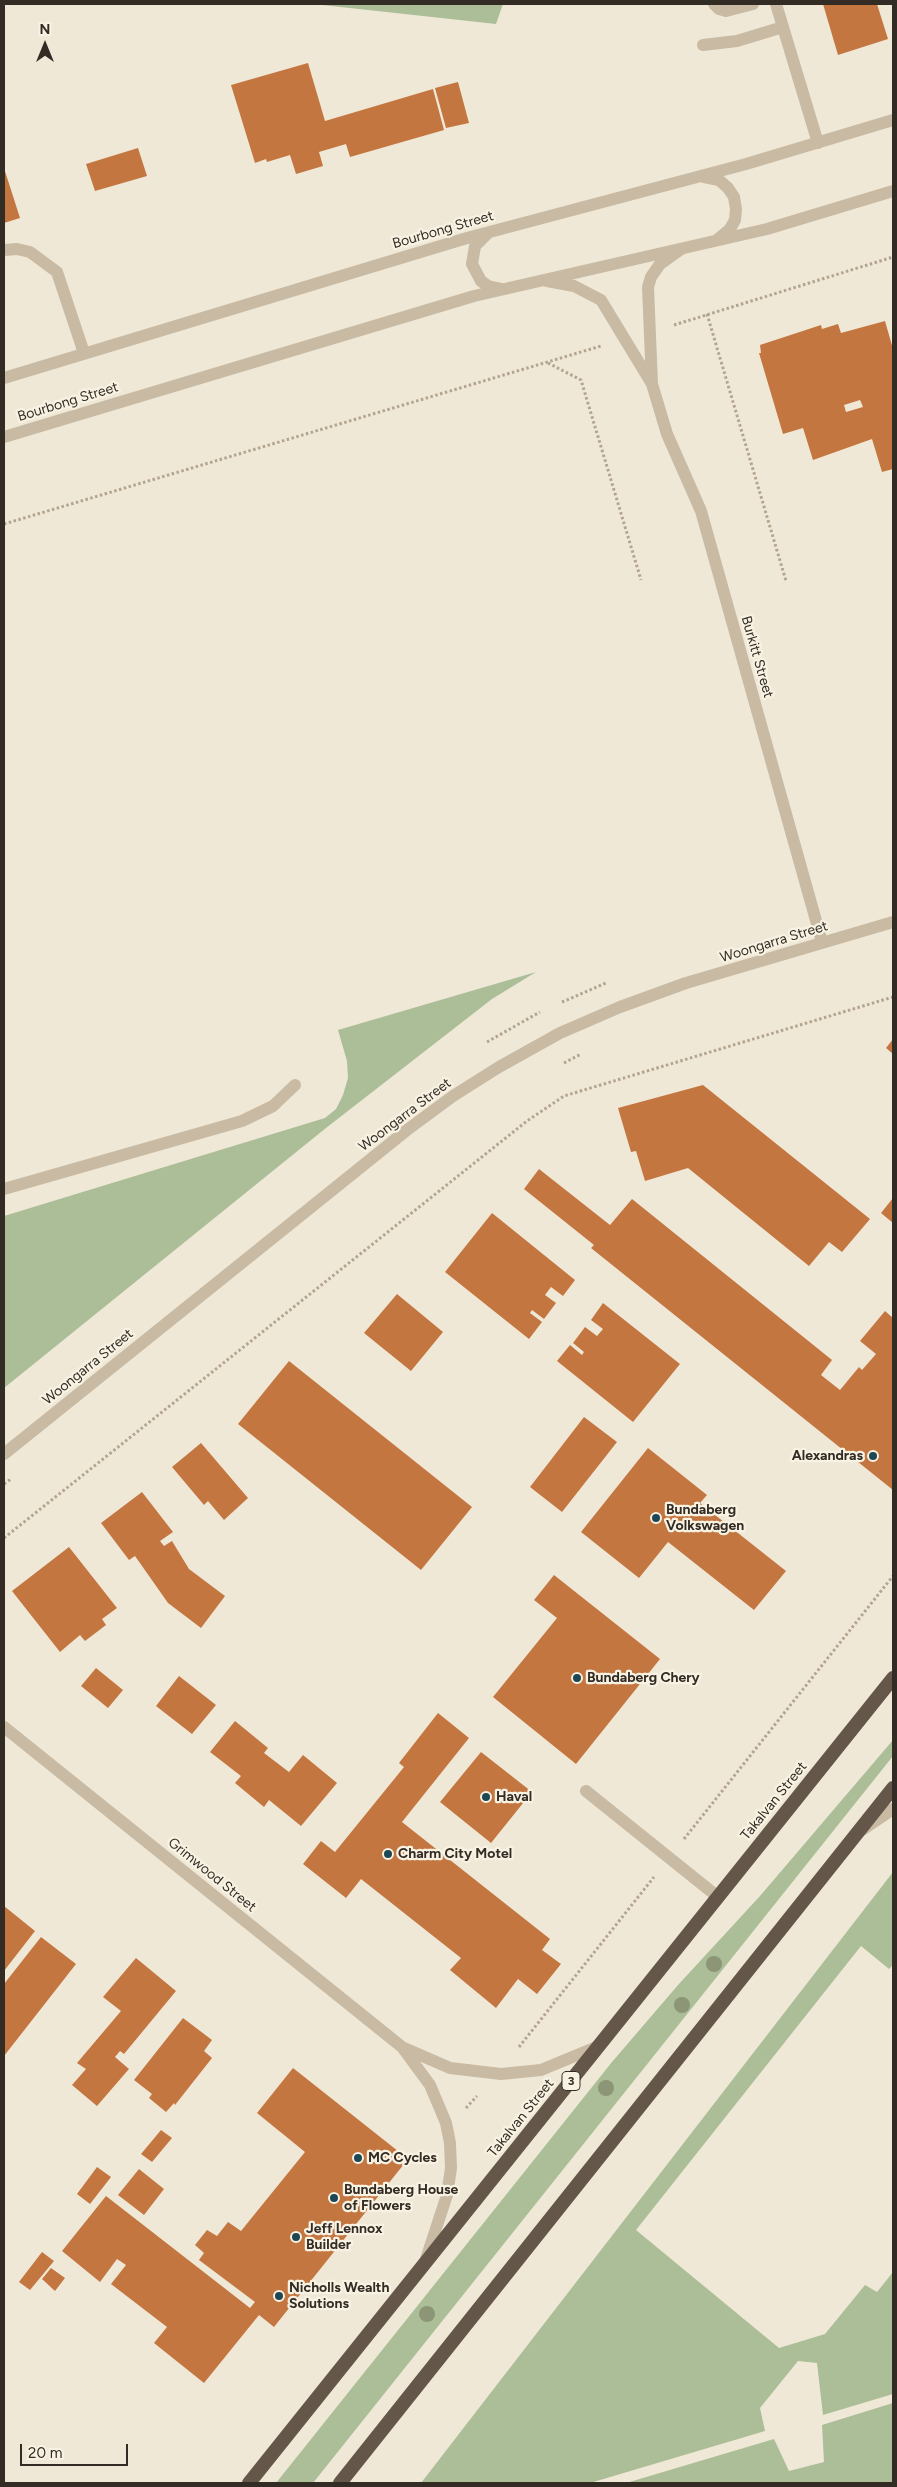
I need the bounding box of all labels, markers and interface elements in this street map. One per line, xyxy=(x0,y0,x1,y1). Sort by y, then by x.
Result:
north arrow xyxy=(20,20,70,70)
text: N xyxy=(40,21,50,38)
street label: Bourbong Street xyxy=(391,208,495,252)
street label: Bourbong Street xyxy=(16,379,120,425)
street label: Burkitt Street xyxy=(737,614,777,700)
street label: Woongarra Street xyxy=(718,918,830,966)
street label: Woongarra Street xyxy=(355,1075,455,1155)
street label: Woongarra Street xyxy=(39,1325,137,1409)
place label: Alexandras xyxy=(792,1448,863,1464)
marker: Alexandras xyxy=(867,1450,879,1462)
place label: Bundaberg Volkswagen xyxy=(666,1502,744,1534)
marker: Bundaberg Volkswagen xyxy=(650,1512,662,1524)
place label: Bundaberg Chery xyxy=(587,1670,700,1686)
marker: Bundaberg Chery xyxy=(571,1672,583,1684)
street label: Takalvan Street xyxy=(737,1759,811,1843)
place label: Haval xyxy=(496,1789,532,1805)
marker: Haval xyxy=(480,1791,492,1803)
street label: Grimwood Street xyxy=(165,1834,259,1916)
place label: Charm City Motel xyxy=(398,1846,512,1862)
marker: Charm City Motel xyxy=(382,1848,394,1860)
road number: 3 xyxy=(562,2072,580,2090)
street label: Takalvan Street xyxy=(484,2076,558,2160)
place label: MC Cycles xyxy=(368,2150,437,2166)
marker: MC Cycles xyxy=(352,2152,364,2164)
place label: Bundaberg House of Flowers xyxy=(344,2182,458,2214)
marker: Bundaberg House of Flowers xyxy=(328,2192,340,2204)
place label: Jeff Lennox Builder xyxy=(306,2221,382,2254)
marker: Jeff Lennox Builder xyxy=(290,2231,302,2243)
place label: Nicholls Wealth Solutions xyxy=(289,2280,389,2312)
marker: Nicholls Wealth Solutions xyxy=(273,2290,285,2302)
scale bar xyxy=(22,2434,130,2466)
text: 20 m xyxy=(28,2444,62,2462)

